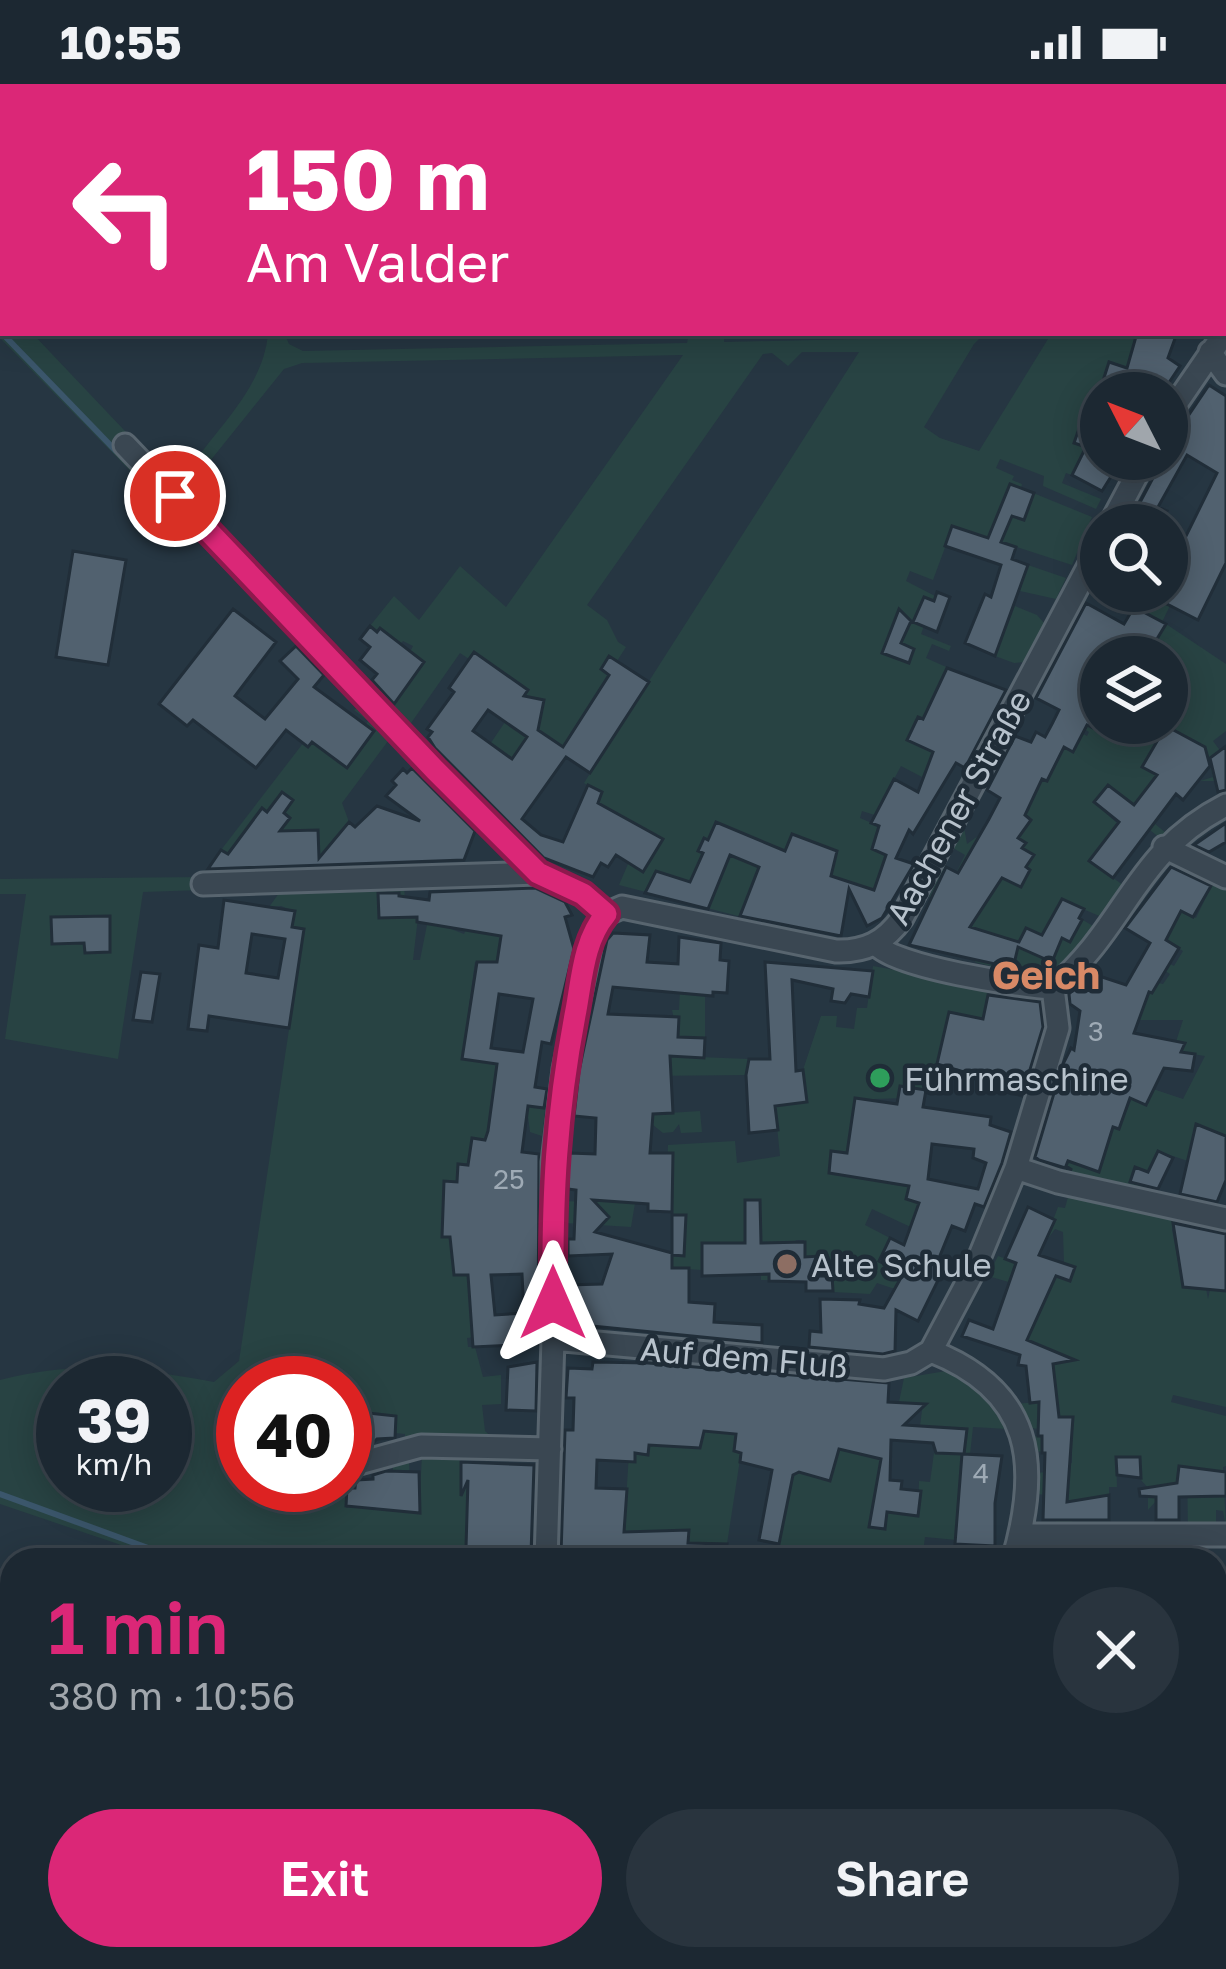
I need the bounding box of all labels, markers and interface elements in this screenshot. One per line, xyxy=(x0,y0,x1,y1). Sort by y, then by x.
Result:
text: 10:55 xyxy=(60,15,182,69)
text: 150 m xyxy=(246,128,490,228)
icon: left xyxy=(48,132,204,288)
text: Am Valder xyxy=(246,229,509,294)
north arrow xyxy=(1080,372,1188,480)
map controls xyxy=(1080,372,1188,744)
pin xyxy=(124,445,226,547)
icon: arrive xyxy=(142,463,208,529)
button: search xyxy=(1080,504,1188,612)
button: layers xyxy=(1080,636,1188,744)
street label: Aachener Straße xyxy=(877,683,1039,931)
district label: Geich xyxy=(992,951,1100,998)
house number: 3 xyxy=(1088,1015,1104,1047)
place label: Führmaschine xyxy=(904,1059,1129,1098)
marker: Führmaschine xyxy=(867,1065,893,1091)
house number: 25 xyxy=(493,1163,525,1195)
position arrow xyxy=(490,1240,616,1366)
place label: Alte Schule xyxy=(811,1245,992,1284)
marker: Alte Schule xyxy=(774,1251,800,1277)
street label: Auf dem Fluß xyxy=(639,1329,849,1385)
speed limit sign: 40 xyxy=(216,1356,372,1512)
text: 39 xyxy=(77,1383,151,1455)
text: km/h xyxy=(76,1446,152,1482)
house number: 4 xyxy=(973,1457,989,1489)
text: 1 min xyxy=(48,1583,228,1670)
button: close xyxy=(1053,1587,1179,1713)
text: 380 m · 10:56 xyxy=(48,1672,295,1719)
button: Exit xyxy=(48,1809,602,1947)
button: Share xyxy=(626,1809,1179,1947)

